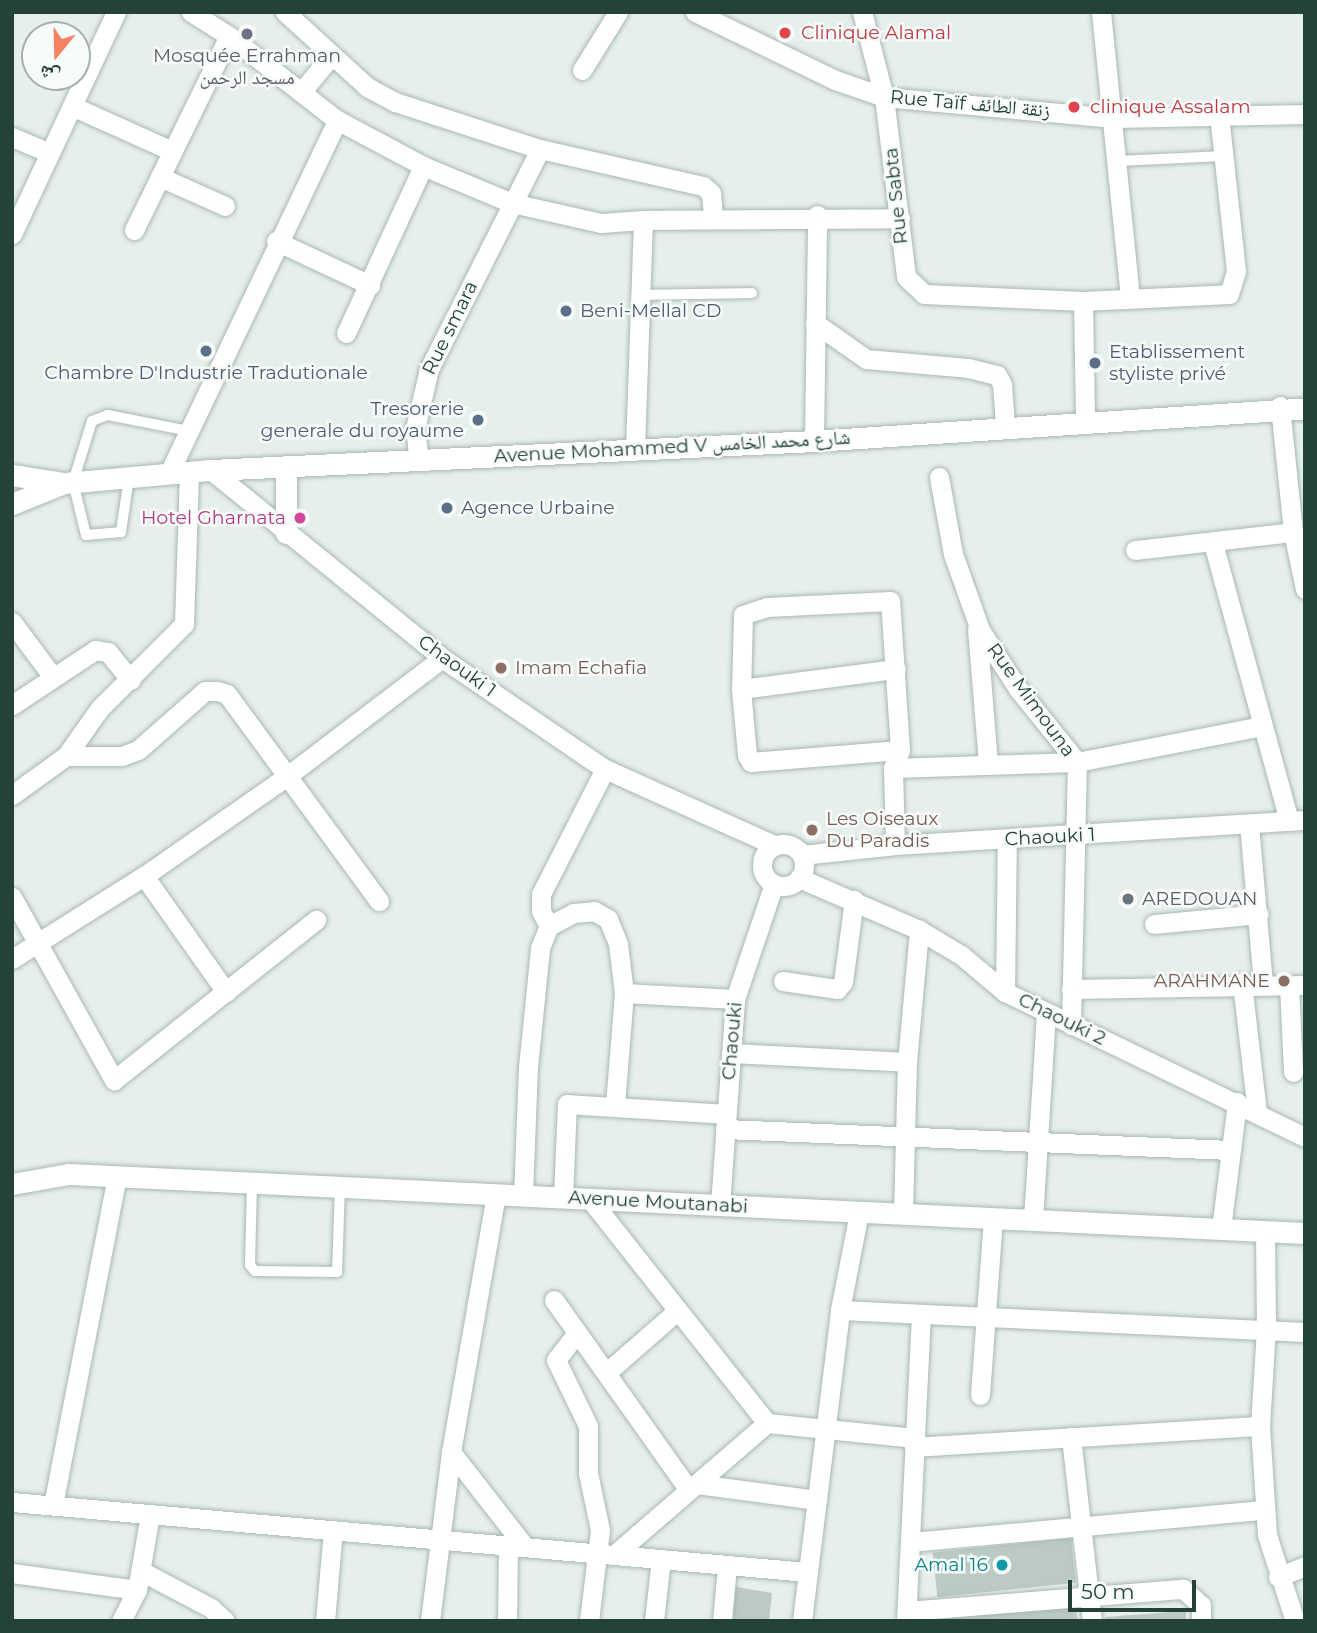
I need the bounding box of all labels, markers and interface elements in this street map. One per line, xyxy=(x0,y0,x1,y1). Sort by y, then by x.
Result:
north arrow xyxy=(21,21,91,91)
place label: Clinique Alamal xyxy=(801,22,951,44)
marker: Clinique Alamal xyxy=(775,23,795,43)
marker: Mosquée Errahman مسجد الرحمن xyxy=(239,26,255,42)
place label: Mosquée Errahman مسجد الرحمن xyxy=(153,45,341,89)
text: ش xyxy=(36,60,63,89)
street label: Rue Taïf زنقة الطائف xyxy=(889,86,1051,122)
place label: clinique Assalam xyxy=(1090,96,1251,118)
marker: clinique Assalam xyxy=(1064,97,1084,117)
street label: Rue Sabta xyxy=(880,146,912,246)
street label: Rue smara xyxy=(417,277,483,379)
place label: Beni-Mellal CD xyxy=(580,300,721,322)
marker: Beni-Mellal CD xyxy=(558,303,574,319)
place label: Etablissement styliste privé xyxy=(1109,341,1245,385)
marker: Chambre D'Industrie Tradutionale xyxy=(198,343,214,359)
marker: Etablissement styliste privé xyxy=(1087,355,1103,371)
place label: Chambre D'Industrie Tradutionale xyxy=(44,362,368,384)
place label: Tresorerie generale du royaume xyxy=(260,398,464,442)
marker: Tresorerie generale du royaume xyxy=(470,412,486,428)
street label: Avenue Mohammed V شارع محمد الخامس xyxy=(493,426,851,468)
place label: Agence Urbaine xyxy=(461,497,615,519)
marker: Agence Urbaine xyxy=(439,500,455,516)
place label: Hotel Gharnata xyxy=(141,507,286,529)
marker: Hotel Gharnata xyxy=(292,510,308,526)
street label: Chaouki 1 xyxy=(414,630,500,702)
street label: Rue Mimouna xyxy=(982,639,1080,761)
place label: Imam Echafia xyxy=(515,657,647,679)
marker: Imam Echafia xyxy=(493,660,509,676)
place label: Les Oiseaux Du Paradis xyxy=(826,808,938,852)
marker: Les Oiseaux Du Paradis xyxy=(804,822,820,838)
street label: Chaouki 1 xyxy=(1004,823,1096,851)
place label: AREDOUAN xyxy=(1142,888,1258,910)
marker: AREDOUAN xyxy=(1120,891,1136,907)
place label: ARAHMANE xyxy=(1154,970,1270,992)
marker: ARAHMANE xyxy=(1276,973,1292,989)
street label: Chaouki 2 xyxy=(1015,988,1109,1050)
street label: Chaouki xyxy=(717,1001,747,1081)
street label: Avenue Moutanabi xyxy=(567,1186,749,1218)
place label: Amal 16 xyxy=(914,1554,988,1576)
marker: Amal 16 xyxy=(994,1557,1010,1573)
scale bar xyxy=(1072,1566,1200,1610)
text: 50 m xyxy=(1081,1579,1135,1604)

